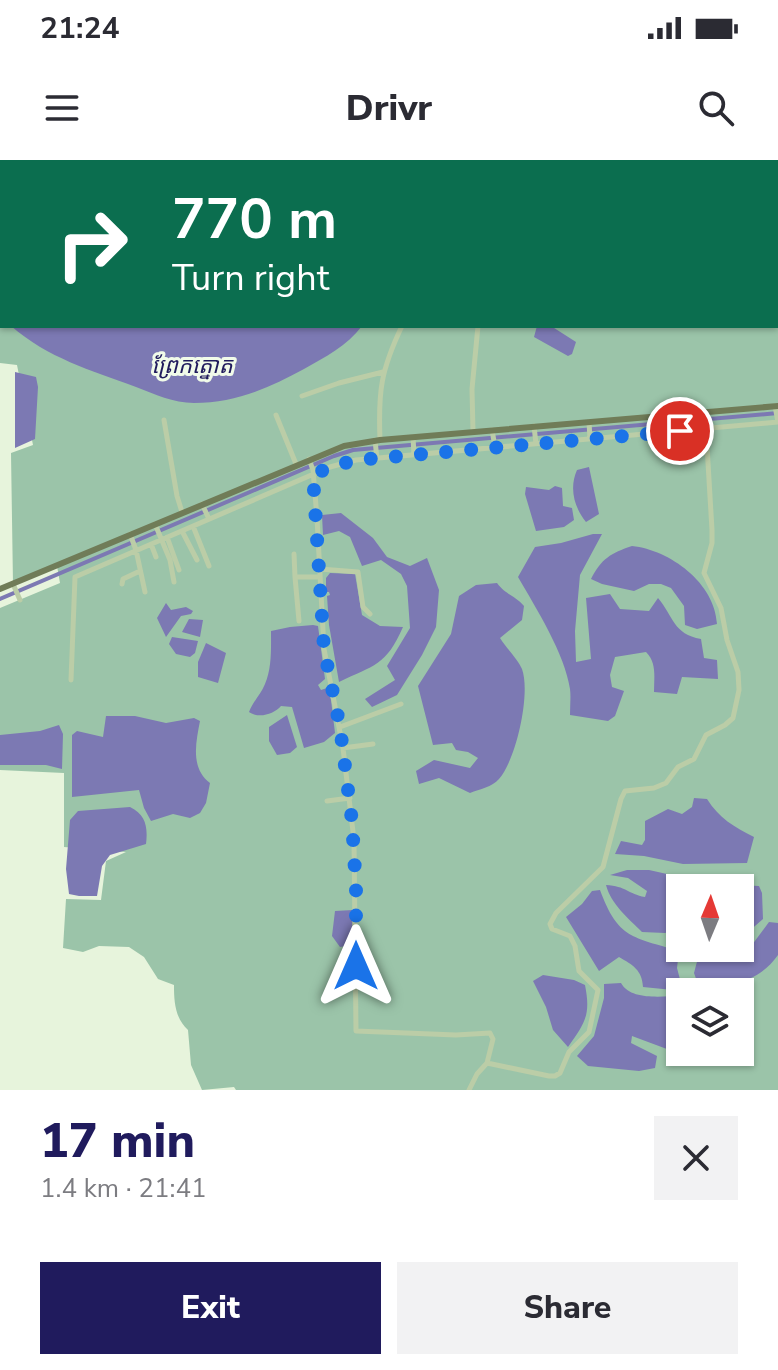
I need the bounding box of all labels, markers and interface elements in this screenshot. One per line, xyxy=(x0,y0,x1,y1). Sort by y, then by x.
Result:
text: 21:24 xyxy=(40,8,119,49)
text: Drivr xyxy=(346,84,432,133)
icon: menu xyxy=(40,86,84,130)
icon: search xyxy=(694,86,738,130)
text: 770 m xyxy=(172,181,337,258)
icon: right xyxy=(40,192,144,296)
text: Turn right xyxy=(172,254,329,303)
water label: ព្រែកត្នោត xyxy=(151,351,235,381)
pin xyxy=(646,397,714,465)
icon: arrive xyxy=(658,409,702,453)
north arrow xyxy=(666,874,754,962)
map controls xyxy=(666,874,754,1066)
position arrow xyxy=(314,924,398,1008)
button: layers xyxy=(666,978,754,1066)
text: 17 min xyxy=(40,1108,195,1174)
button: close xyxy=(654,1116,738,1200)
text: 1.4 km · 21:41 xyxy=(40,1171,207,1206)
button: Exit xyxy=(40,1262,381,1354)
button: Share xyxy=(397,1262,738,1354)

